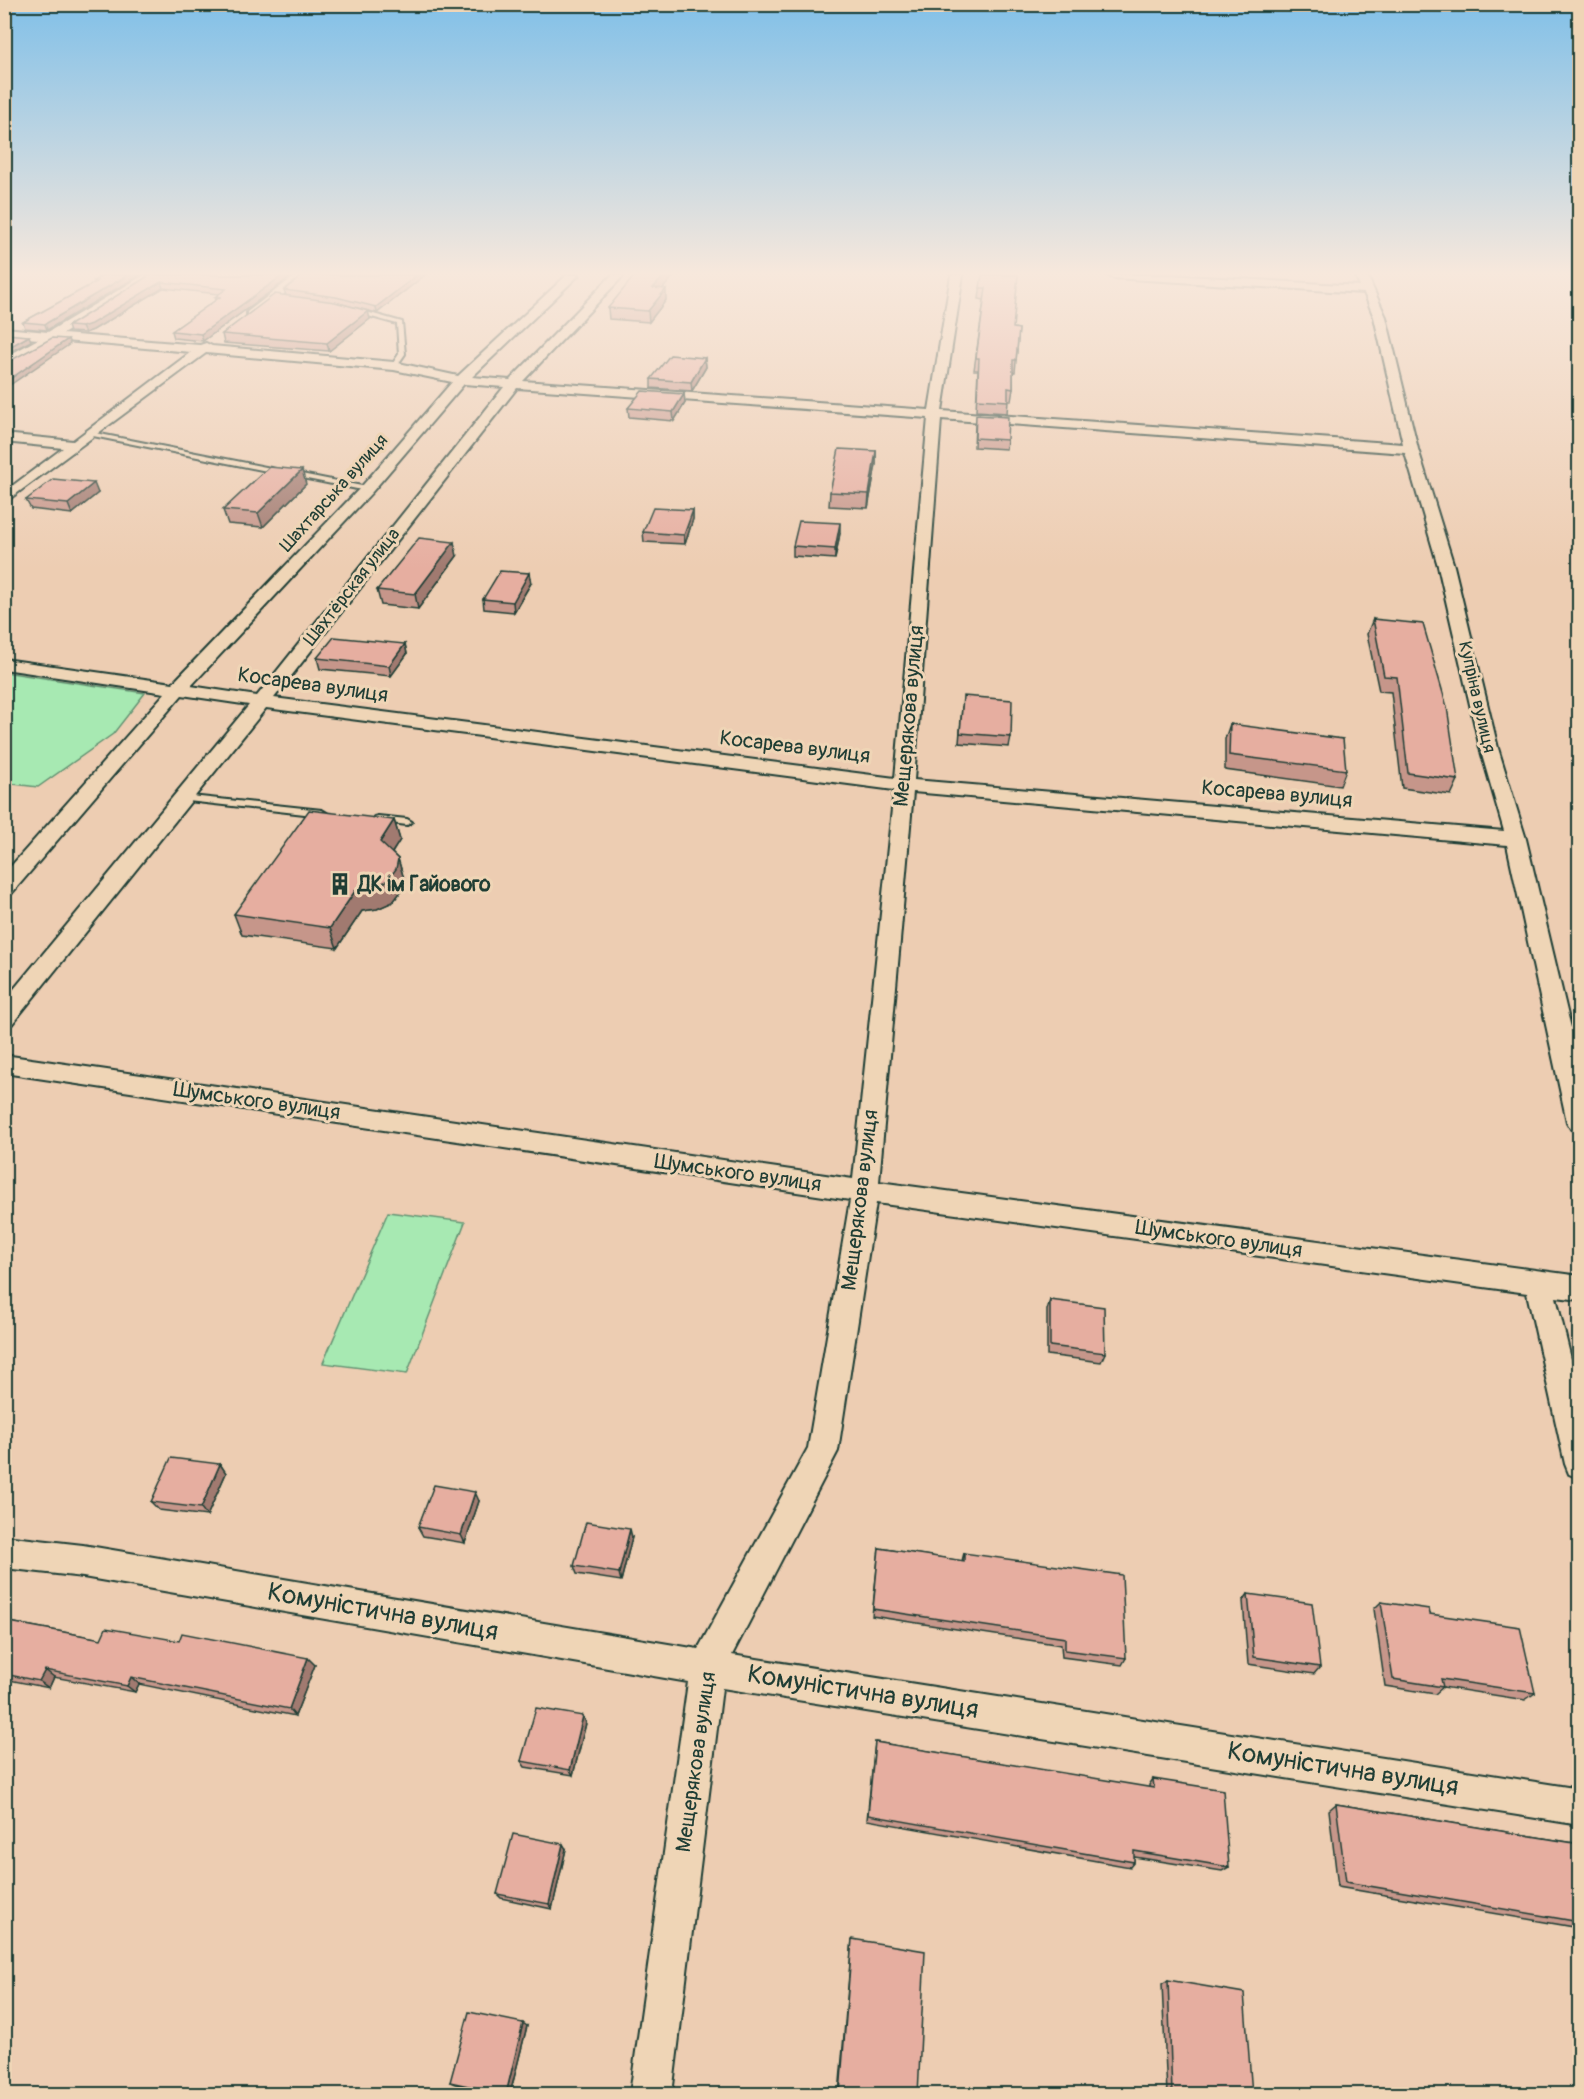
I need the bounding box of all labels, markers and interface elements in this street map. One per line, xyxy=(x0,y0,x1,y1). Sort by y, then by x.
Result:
street label: Шахтарська вулиця xyxy=(275,429,393,557)
street label: Шахтёрская улица xyxy=(299,523,405,651)
street label: Мещерякова вулиця xyxy=(888,624,930,808)
street label: Купріна вулиця xyxy=(1453,639,1501,755)
street label: Косарева вулиця xyxy=(236,661,390,709)
street label: Косарева вулиця xyxy=(718,724,872,770)
street label: Косарева вулиця xyxy=(1200,774,1354,814)
building icon: ДК ім Гайового xyxy=(327,871,353,897)
place label: ДК ім Гайового xyxy=(356,871,491,898)
street label: Шумського вулиця xyxy=(172,1076,342,1126)
street label: Мещерякова вулиця xyxy=(836,1108,884,1292)
street label: Шумського вулиця xyxy=(653,1148,823,1198)
street label: Шумського вулиця xyxy=(1134,1214,1304,1264)
street label: Комуністична вулиця xyxy=(265,1576,501,1648)
street label: Комуністична вулиця xyxy=(745,1658,981,1726)
street label: Мещерякова вулиця xyxy=(670,1670,722,1854)
street label: Комуністична вулиця xyxy=(1225,1735,1461,1803)

